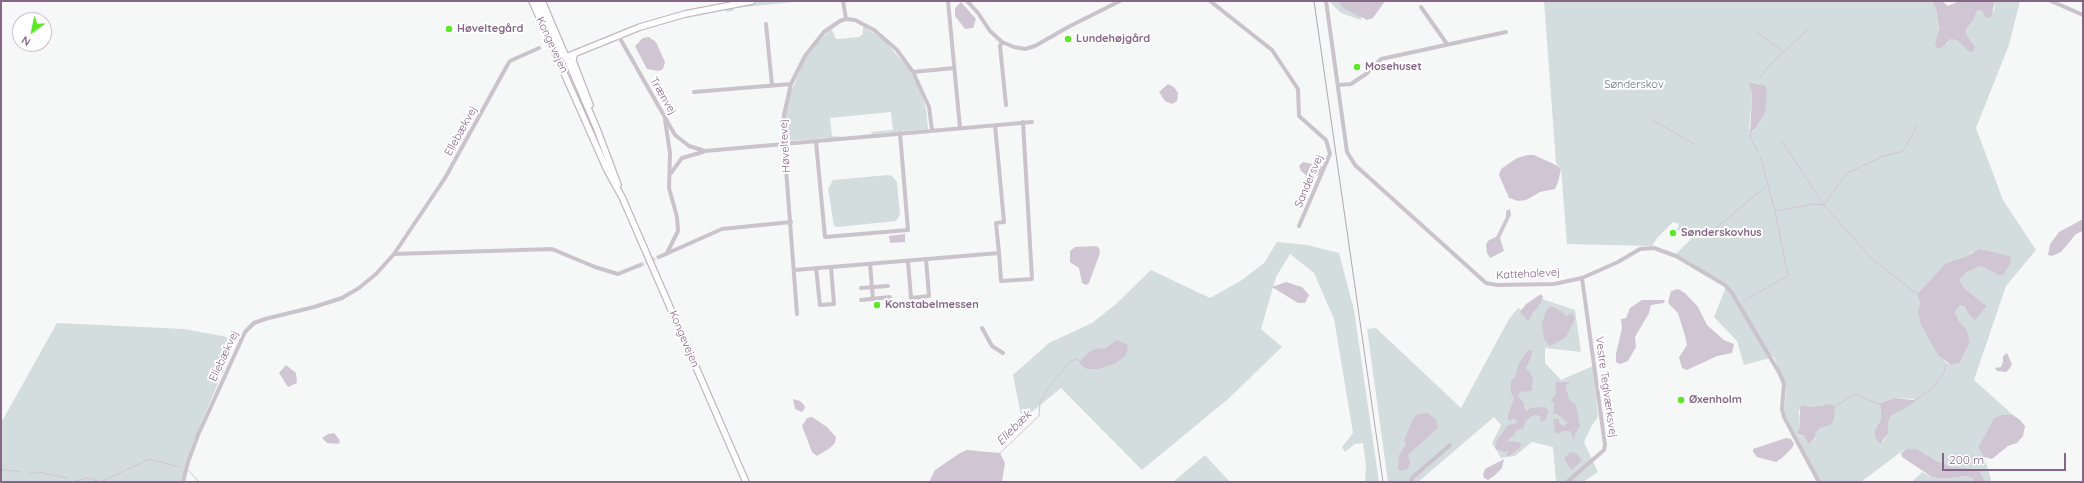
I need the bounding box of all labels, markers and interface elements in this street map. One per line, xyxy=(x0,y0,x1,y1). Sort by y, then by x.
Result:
north arrow xyxy=(12,12,52,52)
street label: Kongevejen xyxy=(533,15,571,75)
place label: Høveltegård xyxy=(457,22,523,36)
marker: Høveltegård xyxy=(444,24,454,34)
place label: Lundehøjgård xyxy=(1076,32,1150,46)
text: N xyxy=(19,33,33,49)
marker: Lundehøjgård xyxy=(1063,34,1073,44)
place label: Mosehuset xyxy=(1365,60,1422,74)
marker: Mosehuset xyxy=(1352,62,1362,72)
street label: Trænvej xyxy=(647,75,679,117)
park label: Sønderskov xyxy=(1604,78,1664,92)
street label: Ellebækvej xyxy=(442,104,480,158)
street label: Høveltevej xyxy=(777,119,793,173)
street label: Sandersvej xyxy=(1292,152,1326,210)
place label: Sønderskovhus xyxy=(1681,226,1762,240)
marker: Sønderskovhus xyxy=(1668,228,1678,238)
street label: Kattehalevej xyxy=(1496,266,1560,282)
place label: Konstabelmessen xyxy=(885,298,979,312)
marker: Konstabelmessen xyxy=(872,300,882,310)
street label: Kongevejen xyxy=(666,309,702,369)
street label: Ellebækvej xyxy=(206,328,242,384)
street label: Vestre Teglværksvej xyxy=(1592,336,1620,438)
place label: Øxenholm xyxy=(1689,393,1742,407)
marker: Øxenholm xyxy=(1676,395,1686,405)
water label: Ellebæk xyxy=(994,408,1034,448)
scale bar xyxy=(1944,445,2068,471)
text: 200 m xyxy=(1949,452,1984,467)

